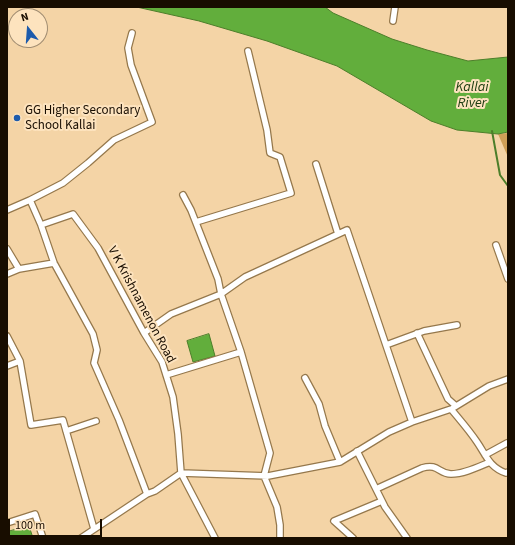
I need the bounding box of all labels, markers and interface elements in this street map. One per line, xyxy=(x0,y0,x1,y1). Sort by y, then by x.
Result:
north arrow xyxy=(8,8,48,48)
text: N xyxy=(19,9,30,25)
water label: Kallai River xyxy=(456,80,488,112)
place label: GG Higher Secondary School Kallai xyxy=(25,103,140,134)
marker: GG Higher Secondary School Kallai xyxy=(12,113,22,123)
street label: V K Krishnamenon Road xyxy=(104,244,178,366)
scale bar xyxy=(10,511,104,537)
text: 100 m xyxy=(15,517,45,534)

